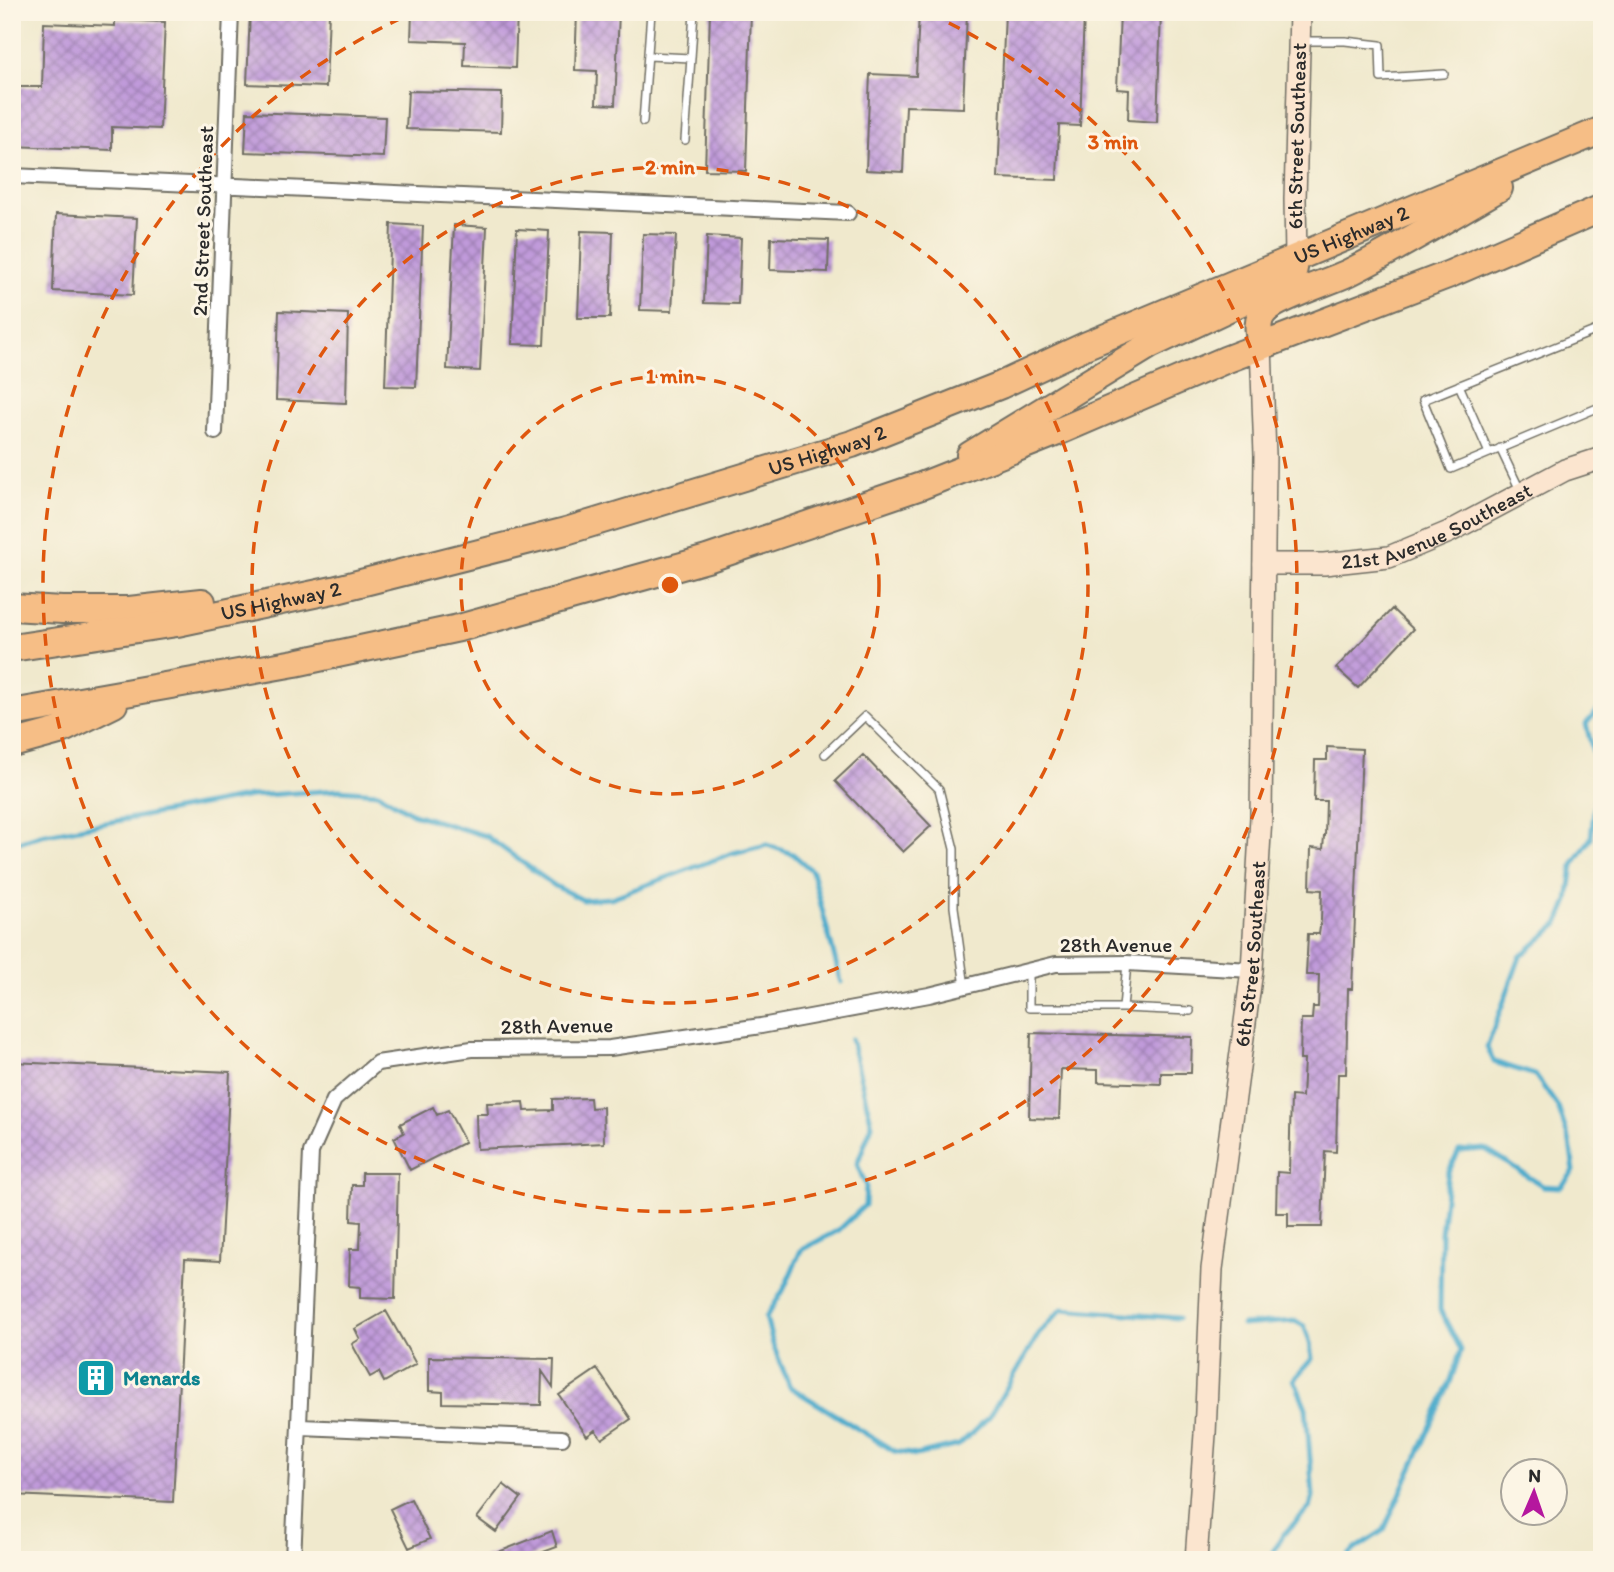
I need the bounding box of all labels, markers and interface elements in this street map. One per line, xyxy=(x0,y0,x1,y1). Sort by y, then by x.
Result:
street label: 6th Street Southeast xyxy=(1282,42,1311,230)
street label: 2nd Street Southeast xyxy=(187,125,218,317)
text: 3 min xyxy=(1088,129,1139,154)
text: 2 min xyxy=(645,154,696,179)
street label: US Highway 2 xyxy=(1290,199,1412,269)
text: 1 min xyxy=(646,363,695,388)
street label: US Highway 2 xyxy=(765,419,889,481)
street label: 21st Avenue Southeast xyxy=(1340,477,1536,574)
centre of rings xyxy=(658,573,682,597)
street label: US Highway 2 xyxy=(218,575,343,625)
street label: 6th Street Southeast xyxy=(1229,860,1270,1048)
street label: 28th Avenue xyxy=(1060,932,1172,957)
street label: 28th Avenue xyxy=(501,1012,613,1039)
building icon: Menards xyxy=(75,1357,117,1399)
place label: Menards xyxy=(123,1365,200,1390)
north arrow xyxy=(1498,1456,1568,1526)
text: N xyxy=(1528,1464,1541,1487)

